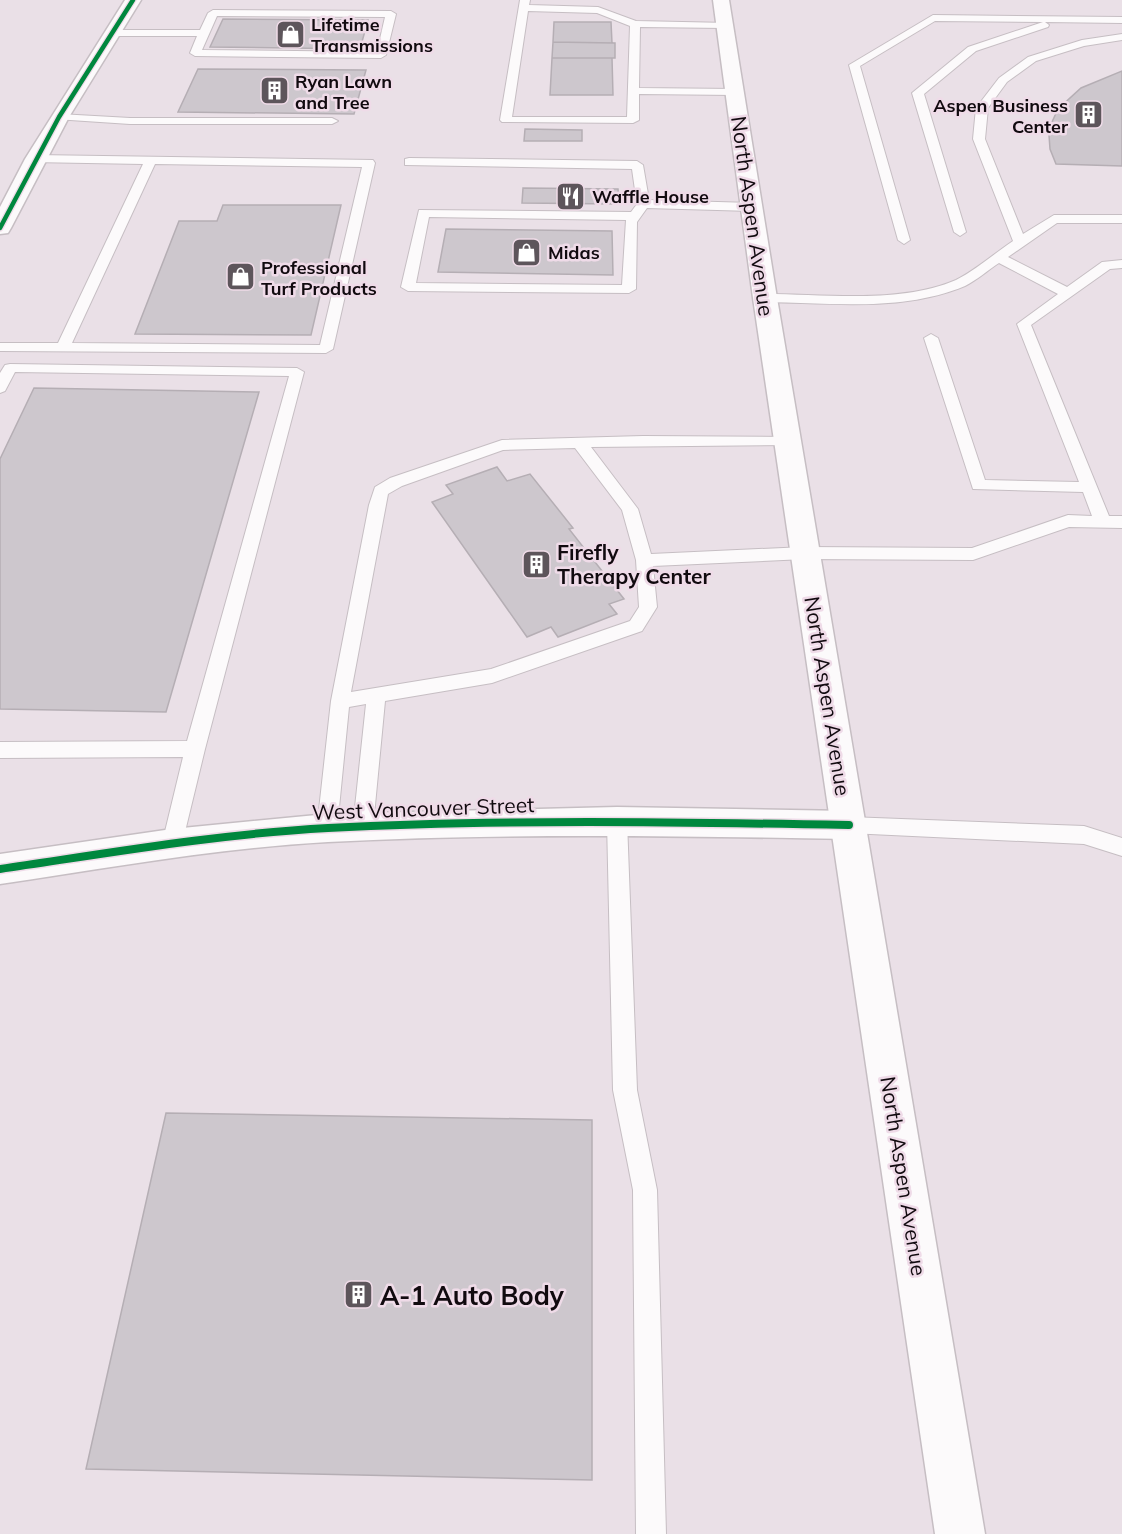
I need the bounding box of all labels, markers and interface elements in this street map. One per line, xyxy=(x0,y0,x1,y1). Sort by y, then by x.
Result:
place label: Lifetime Transmissions xyxy=(311,13,433,57)
shop icon: Lifetime Transmissions xyxy=(274,18,306,50)
place label: Ryan Lawn and Tree xyxy=(295,70,392,114)
building icon: Ryan Lawn and Tree xyxy=(258,75,290,107)
place label: Aspen Business Center xyxy=(933,94,1069,138)
building icon: Aspen Business Center xyxy=(1073,99,1105,131)
street label: North Aspen Avenue xyxy=(726,114,780,318)
restaurant icon: Waffle House xyxy=(555,180,587,212)
place label: Waffle House xyxy=(592,185,709,208)
shop icon: Midas xyxy=(511,236,543,268)
place label: Midas xyxy=(548,241,600,264)
place label: Professional Turf Products xyxy=(261,256,377,300)
shop icon: Professional Turf Products xyxy=(224,261,256,293)
place label: Firefly Therapy Center xyxy=(557,539,711,589)
building icon: Firefly Therapy Center xyxy=(520,548,552,580)
street label: North Aspen Avenue xyxy=(799,594,857,798)
street label: West Vancouver Street xyxy=(311,791,535,825)
street label: North Aspen Avenue xyxy=(875,1074,933,1278)
building icon: A-1 Auto Body xyxy=(343,1279,375,1311)
place label: A-1 Auto Body xyxy=(380,1279,565,1312)

